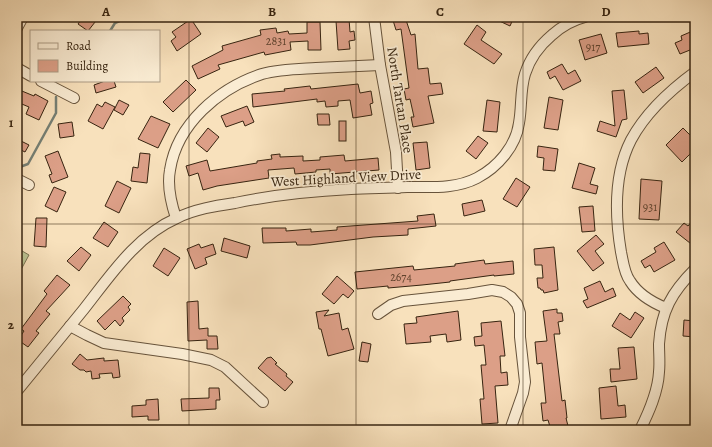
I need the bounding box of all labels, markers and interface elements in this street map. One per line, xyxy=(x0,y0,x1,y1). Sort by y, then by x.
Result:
text: A xyxy=(101,3,111,20)
text: B xyxy=(268,3,276,20)
text: C xyxy=(436,3,444,20)
text: D xyxy=(601,3,611,20)
legend xyxy=(30,30,160,82)
house number: 2831 xyxy=(266,33,286,49)
text: Road xyxy=(66,38,92,54)
house number: 917 xyxy=(586,39,601,55)
street label: North Tartan Place xyxy=(382,46,418,154)
text: Building xyxy=(66,58,108,74)
text: 1 xyxy=(9,114,14,131)
street label: West Highland View Drive xyxy=(269,165,422,191)
house number: 931 xyxy=(643,199,657,215)
house number: 2674 xyxy=(390,269,412,285)
text: 2 xyxy=(8,316,15,333)

